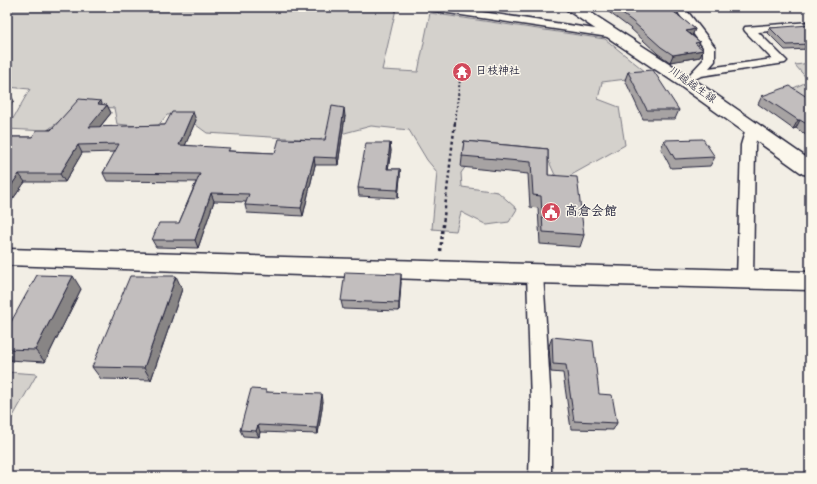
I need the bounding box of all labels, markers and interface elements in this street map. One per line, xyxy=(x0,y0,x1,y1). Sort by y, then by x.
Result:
temple icon: 日枝神社 xyxy=(451,61,473,83)
place label: 日枝神社 xyxy=(476,64,520,80)
street label: 川越越生線 xyxy=(665,64,719,108)
public building icon: 高倉会館 xyxy=(540,201,562,223)
place label: 高倉会館 xyxy=(565,203,617,222)

